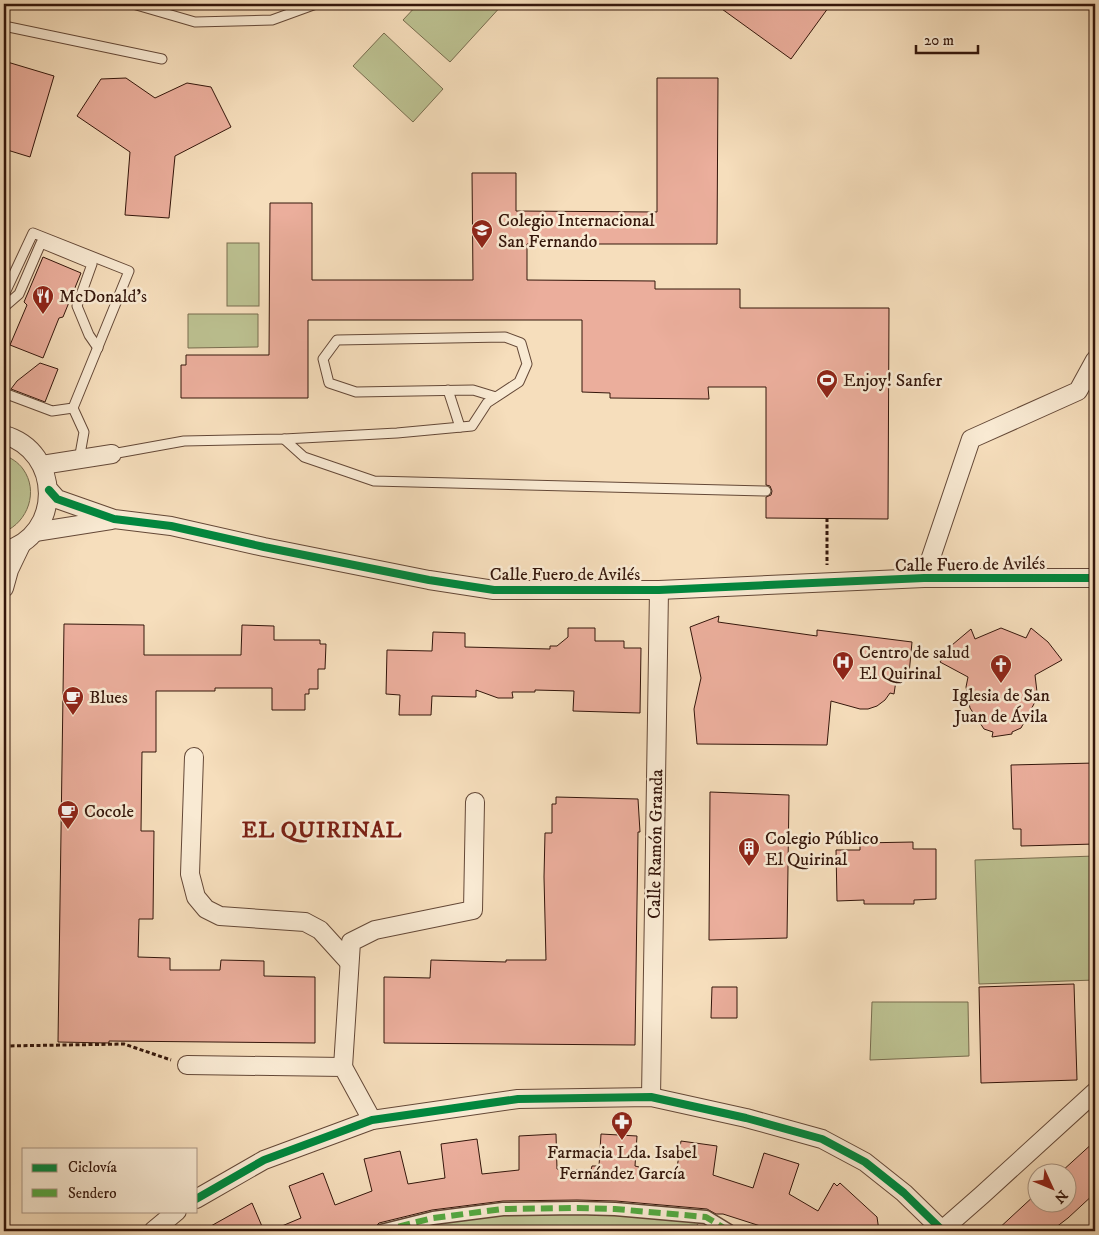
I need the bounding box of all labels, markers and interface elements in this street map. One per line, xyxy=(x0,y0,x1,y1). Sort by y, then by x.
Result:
scale bar xyxy=(916,22,979,54)
text: 20 m xyxy=(924,31,954,50)
place label: Colegio Internacional San Fernando xyxy=(498,210,655,253)
school or university icon: Colegio Internacional San Fernando xyxy=(470,218,494,249)
restaurant icon: McDonald's xyxy=(31,284,55,315)
place label: McDonald's xyxy=(59,286,147,308)
sports icon: Enjoy! Sanfer xyxy=(815,368,839,399)
place label: Enjoy! Sanfer xyxy=(843,370,942,392)
street label: Calle Fuero de Avilés xyxy=(895,553,1045,577)
street label: Calle Fuero de Avilés xyxy=(490,564,640,586)
place label: Centro de salud El Quirinal xyxy=(859,642,970,685)
hospital icon: Centro de salud El Quirinal xyxy=(831,650,855,681)
church icon: Iglesia de San Juan de Ávila xyxy=(989,653,1013,684)
cafe icon: Blues xyxy=(61,685,85,716)
place label: Iglesia de San Juan de Ávila xyxy=(952,685,1051,728)
place label: Blues xyxy=(89,687,128,709)
street label: Calle Ramón Granda xyxy=(644,769,668,919)
cafe icon: Cocole xyxy=(56,799,80,830)
place label: Cocole xyxy=(84,801,134,823)
district label: EL QUIRINAL xyxy=(242,817,402,844)
place label: Colegio Público El Quirinal xyxy=(765,828,879,871)
building icon: Colegio Público El Quirinal xyxy=(737,836,761,867)
pharmacy icon: Farmacia Lda. Isabel Fernández García xyxy=(610,1110,634,1141)
place label: Farmacia Lda. Isabel Fernández García xyxy=(547,1142,698,1185)
legend xyxy=(22,1148,198,1212)
text: Ciclovía xyxy=(68,1158,117,1177)
north arrow xyxy=(1026,1162,1076,1212)
text: Sendero xyxy=(68,1184,116,1203)
text: N xyxy=(1050,1186,1071,1207)

